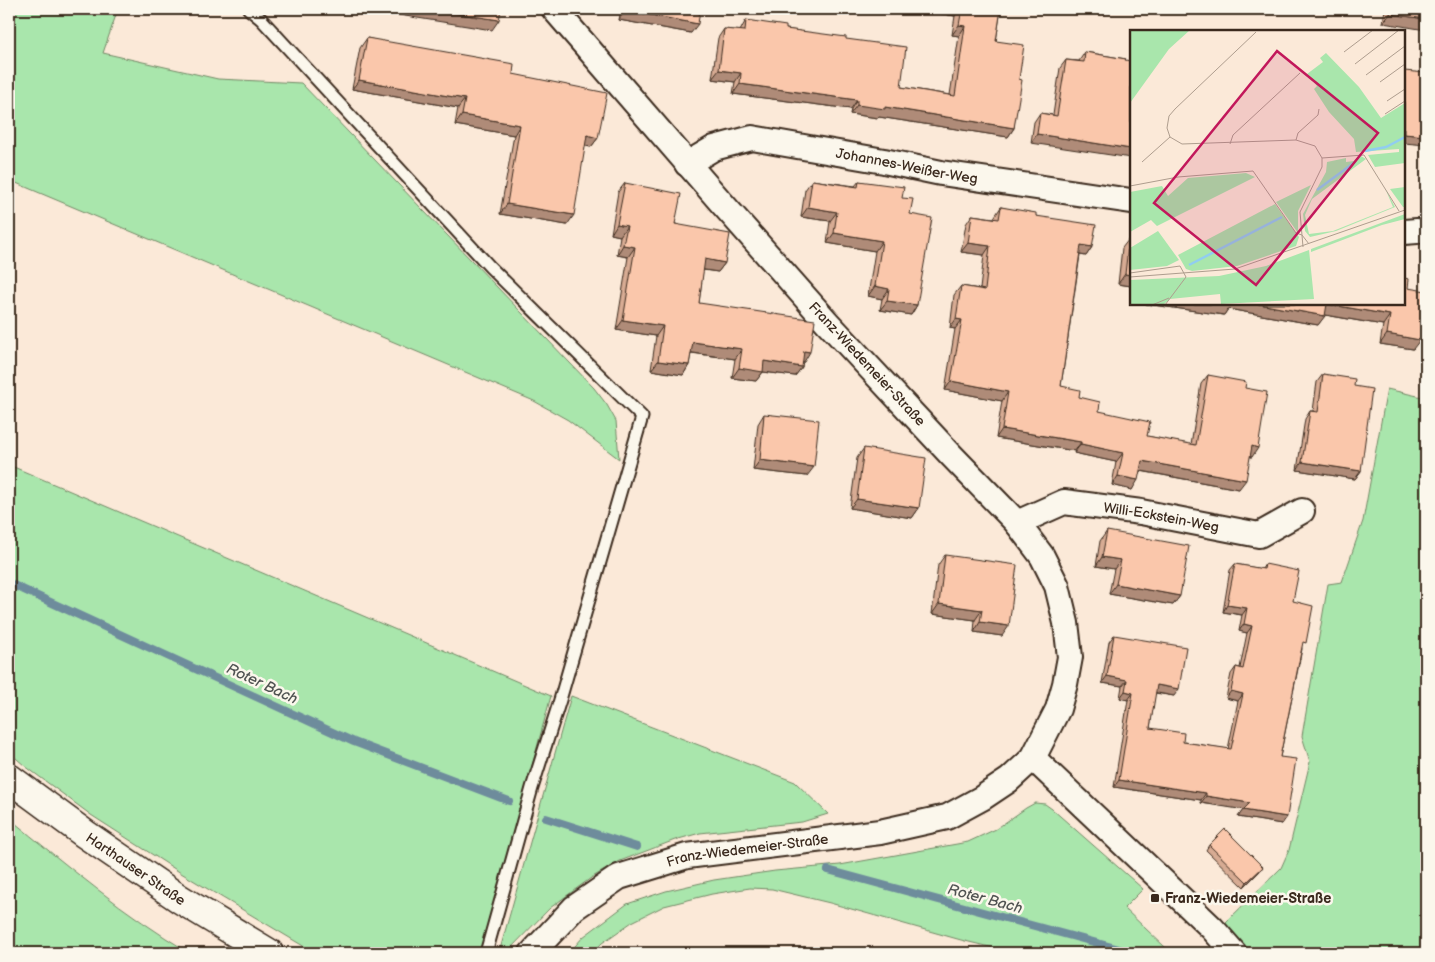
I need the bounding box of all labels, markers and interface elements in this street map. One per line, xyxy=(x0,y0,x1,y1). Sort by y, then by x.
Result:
inset map xyxy=(1130,30,1405,305)
street label: Johannes-Weißer-Weg xyxy=(835,144,979,187)
street label: Franz-Wiedemeier-Straße xyxy=(805,299,929,429)
street label: Willi-Eckstein-Weg xyxy=(1103,499,1221,536)
water label: Roter Bach xyxy=(223,659,301,709)
street label: Harthauser Straße xyxy=(83,829,189,909)
street label: Franz-Wiedemeier-Straße xyxy=(664,830,829,870)
water label: Roter Bach xyxy=(946,880,1024,918)
place label: Franz-Wiedemeier-Straße xyxy=(1165,890,1331,907)
marker: Franz-Wiedemeier-Straße xyxy=(1149,892,1161,904)

